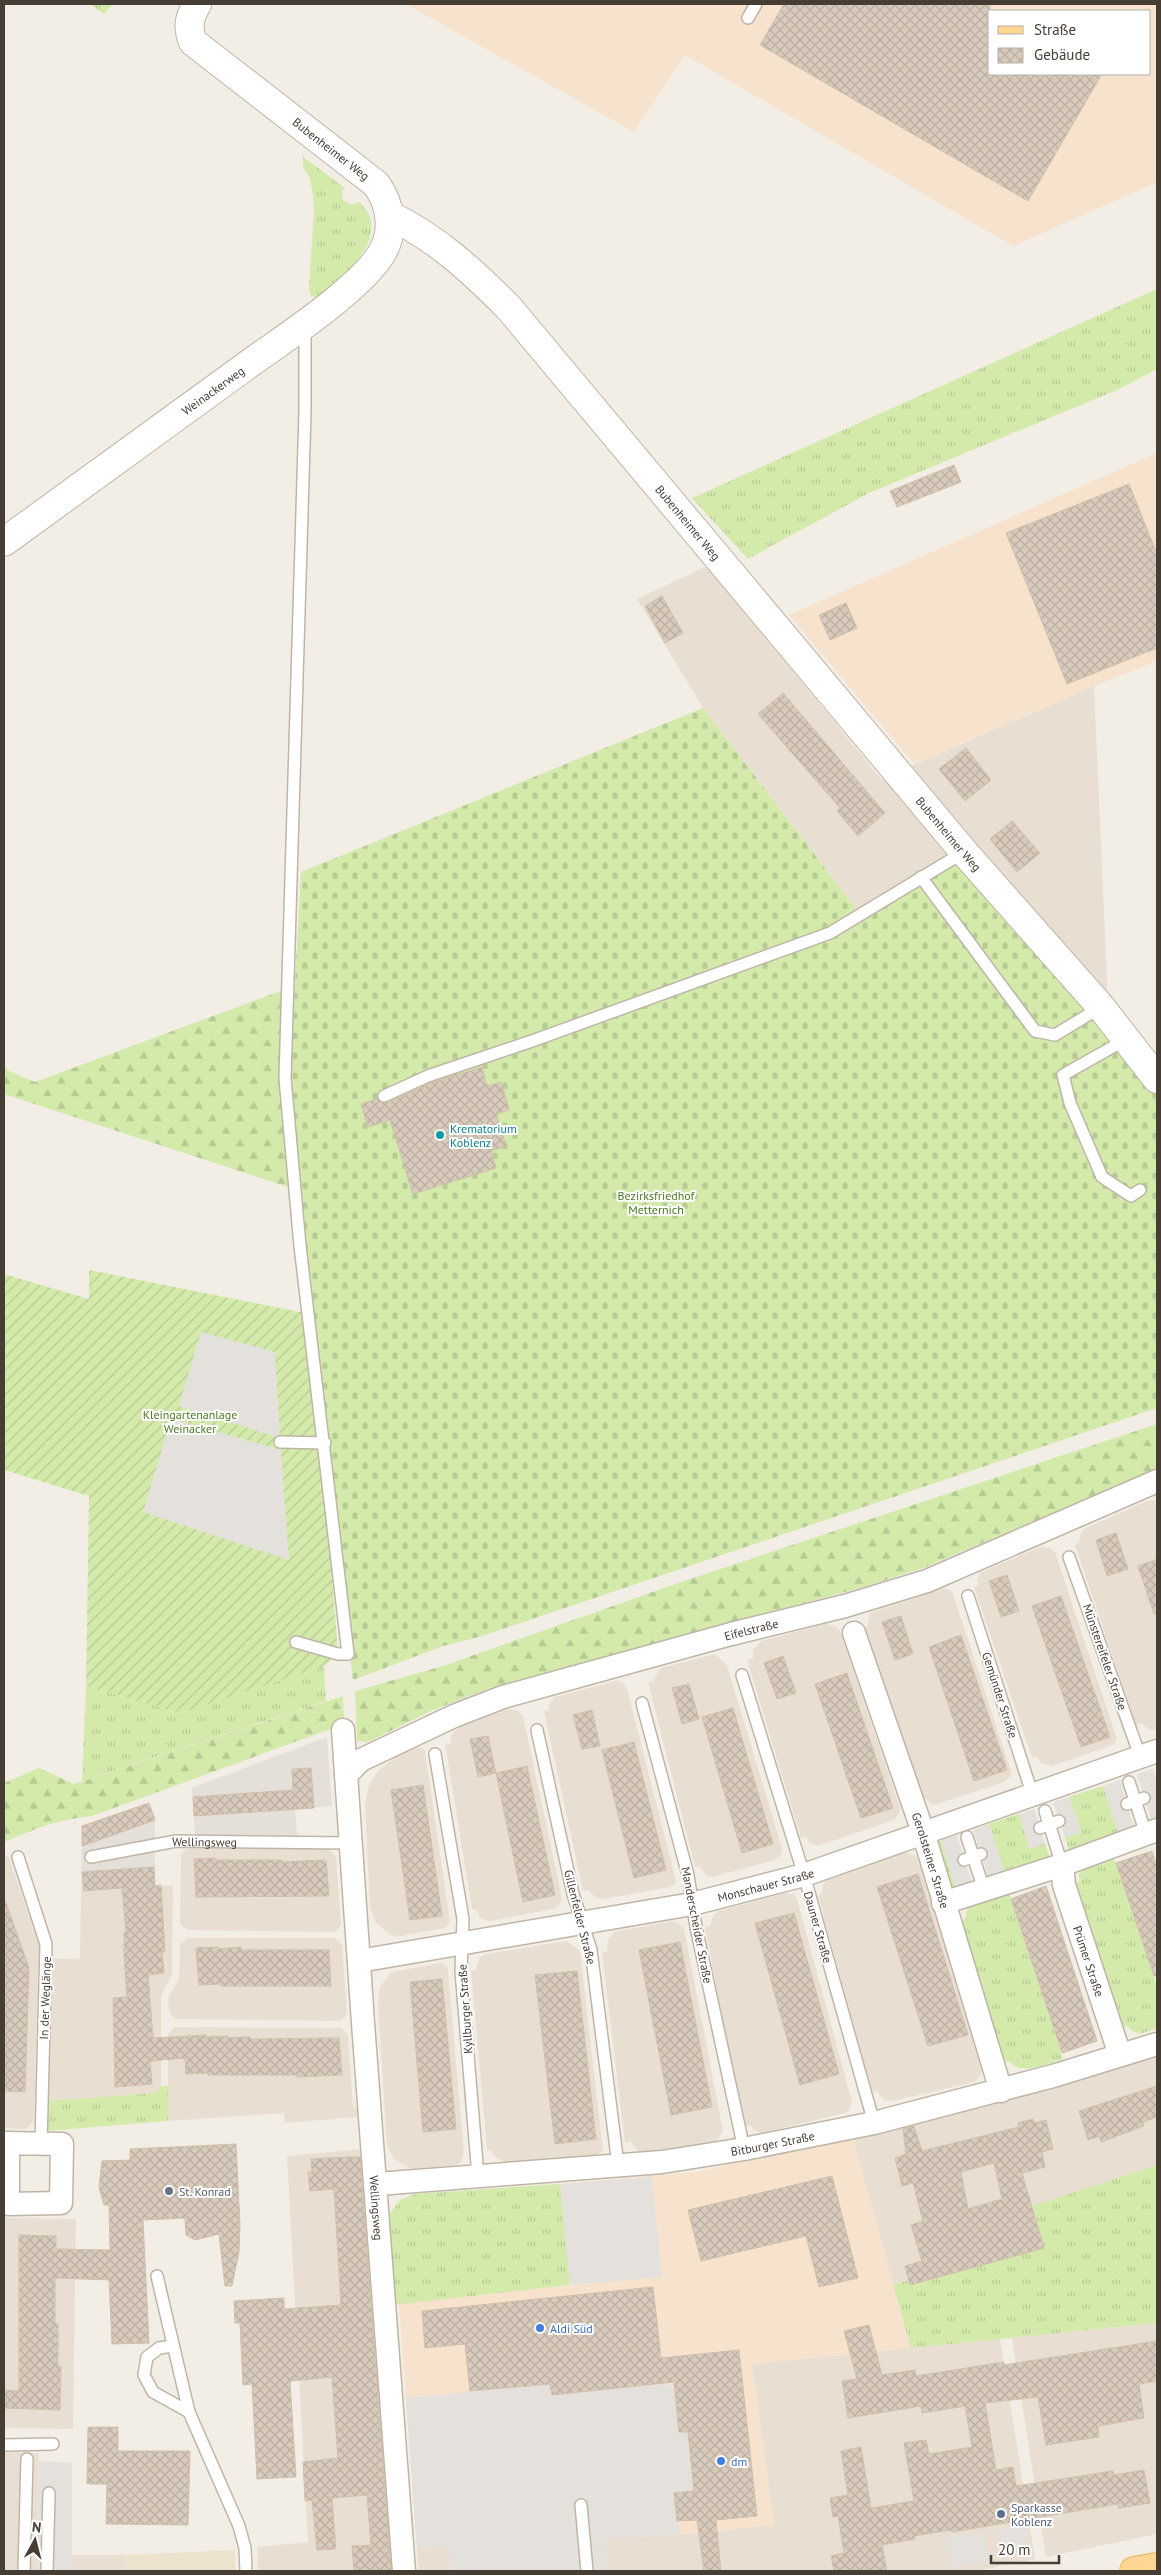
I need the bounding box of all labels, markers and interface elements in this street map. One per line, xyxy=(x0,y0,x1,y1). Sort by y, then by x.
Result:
legend xyxy=(988,10,1151,75)
text: Straße xyxy=(1034,20,1076,39)
text: Gebäude xyxy=(1034,45,1090,64)
street label: Bubenheimer Weg xyxy=(290,114,372,184)
street label: Weinackerweg xyxy=(178,363,247,418)
street label: Bubenheimer Weg xyxy=(653,482,724,563)
street label: Bubenheimer Weg xyxy=(913,793,985,874)
place label: Krematorium Koblenz xyxy=(450,1121,517,1150)
marker: Krematorium Koblenz xyxy=(434,1129,446,1141)
park label: Bezirksfriedhof Metternich xyxy=(618,1188,696,1217)
park label: Kleingartenanlage Weinacker xyxy=(143,1407,237,1436)
street label: Münstereifeler Straße xyxy=(1080,1602,1130,1712)
street label: Eifelstraße xyxy=(722,1615,780,1643)
street label: Gemünder Straße xyxy=(979,1650,1021,1740)
street label: Gerolsteiner Straße xyxy=(909,1810,953,1910)
street label: Wellingsweg xyxy=(172,1833,237,1849)
street label: Manderscheider Straße xyxy=(678,1865,716,1985)
street label: Monschauer Straße xyxy=(716,1865,816,1905)
street label: Gillenfelder Straße xyxy=(561,1868,599,1966)
street label: Dauner Straße xyxy=(801,1889,835,1965)
street label: Prümer Straße xyxy=(1070,1924,1108,1998)
street label: In der Weglänge xyxy=(36,1956,54,2040)
street label: Kyllburger Straße xyxy=(454,1964,476,2054)
street label: Bitburger Straße xyxy=(730,2128,816,2158)
street label: Wellingsweg xyxy=(367,2175,387,2241)
place label: St. Konrad xyxy=(179,2184,231,2199)
marker: St. Konrad xyxy=(163,2185,175,2197)
place label: Aldi Süd xyxy=(550,2321,593,2336)
marker: Aldi Süd xyxy=(534,2322,546,2334)
place label: dm xyxy=(731,2454,747,2469)
marker: dm xyxy=(715,2455,727,2467)
place label: Sparkasse Koblenz xyxy=(1011,2500,1062,2529)
marker: Sparkasse Koblenz xyxy=(995,2508,1007,2520)
north arrow xyxy=(10,2515,60,2565)
text: N xyxy=(31,2518,42,2537)
scale bar xyxy=(991,2532,1058,2564)
text: 20 m xyxy=(998,2540,1031,2559)

